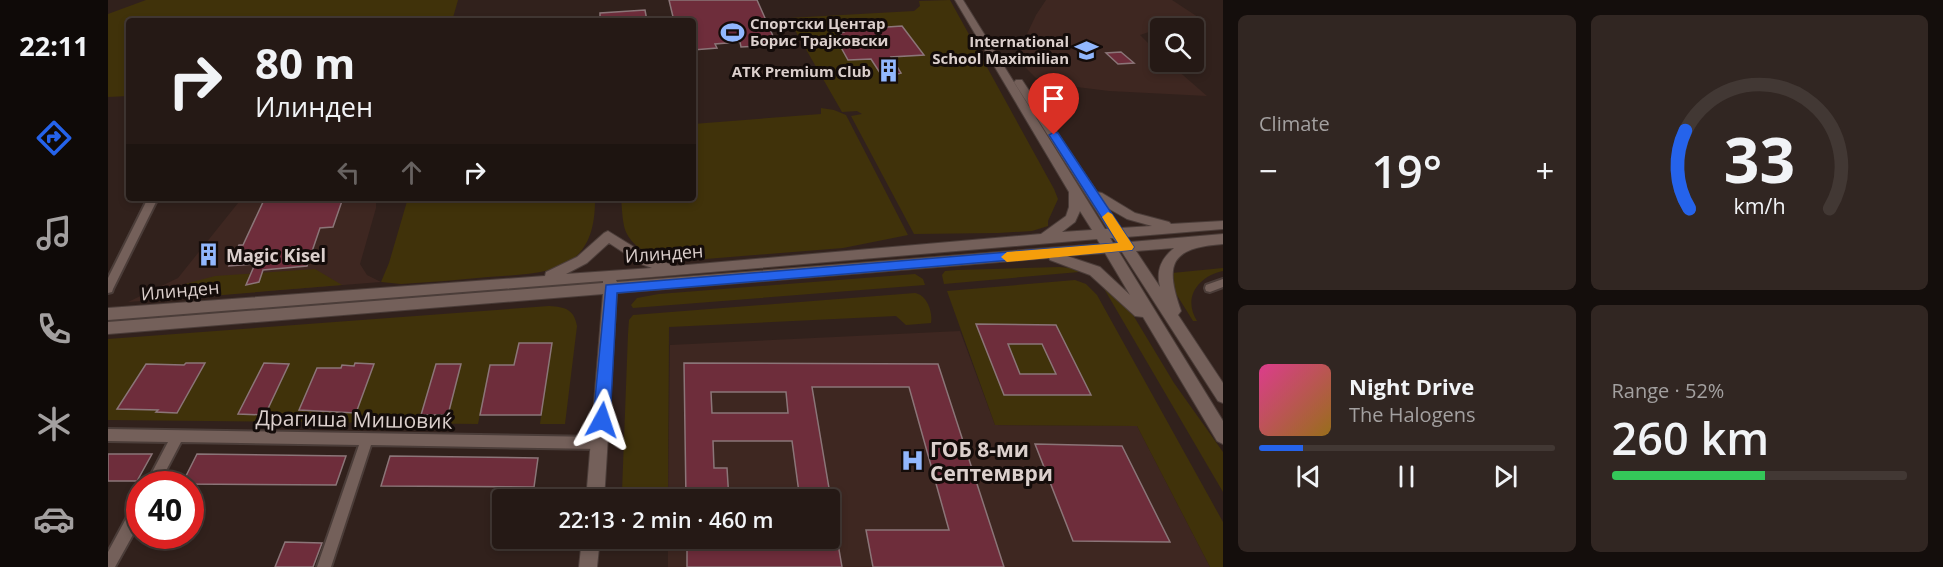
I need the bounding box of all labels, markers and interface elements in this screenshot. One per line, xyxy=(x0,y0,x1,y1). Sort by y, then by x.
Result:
place label: Спортски Центар Борис Трајковски xyxy=(750,13,888,50)
map controls xyxy=(1150,18,1204,72)
button: search xyxy=(1150,18,1204,72)
sports icon: Спортски Центар Борис Трајковски xyxy=(719,19,745,45)
text: 22:11 xyxy=(19,27,89,64)
place label: International School Maximilian xyxy=(932,31,1069,68)
text: 80 m xyxy=(255,34,355,91)
school or university icon: International School Maximilian xyxy=(1074,37,1100,63)
icon: right xyxy=(156,42,234,120)
building icon: ATK Premium Club xyxy=(876,58,902,84)
place label: ATK Premium Club xyxy=(732,61,871,81)
pin xyxy=(1028,73,1079,135)
icon: arrive xyxy=(1037,82,1070,115)
text: Илинден xyxy=(255,88,373,125)
text: Climate xyxy=(1259,110,1330,137)
text: 33 xyxy=(1724,116,1795,201)
icon: directions xyxy=(33,117,75,159)
text: 19° xyxy=(1371,140,1442,201)
text: − xyxy=(1259,148,1278,193)
text: + xyxy=(1536,148,1554,193)
icon: left xyxy=(332,156,365,189)
icon: ahead xyxy=(395,156,428,189)
icon: right xyxy=(458,156,491,189)
text: km/h xyxy=(1733,192,1785,221)
icon: music xyxy=(33,212,75,254)
street label: Илинден xyxy=(624,238,704,268)
building icon: Magic Kisel xyxy=(195,242,221,268)
place label: Magic Kisel xyxy=(226,243,326,267)
street label: Илинден xyxy=(140,275,220,305)
icon: phone xyxy=(33,308,75,350)
text: Night Drive xyxy=(1349,371,1474,401)
text: Range · 52% xyxy=(1612,377,1724,404)
position arrow xyxy=(570,388,634,452)
text: The Halogens xyxy=(1349,401,1476,428)
icon: climate xyxy=(33,403,75,445)
street label: Драгиша Мишовиќ xyxy=(255,403,453,435)
text: 260 km xyxy=(1612,407,1769,468)
place label: ГОБ 8-ми Септември xyxy=(930,435,1053,487)
hospital icon: ГОБ 8-ми Септември xyxy=(899,448,925,474)
icon: previous xyxy=(1292,460,1325,493)
icon: pause xyxy=(1390,460,1423,493)
icon: next xyxy=(1489,460,1522,493)
speed limit sign: 40 xyxy=(126,471,204,549)
icon: car xyxy=(33,498,75,540)
text: 22:13 · 2 min · 460 m xyxy=(558,504,774,534)

